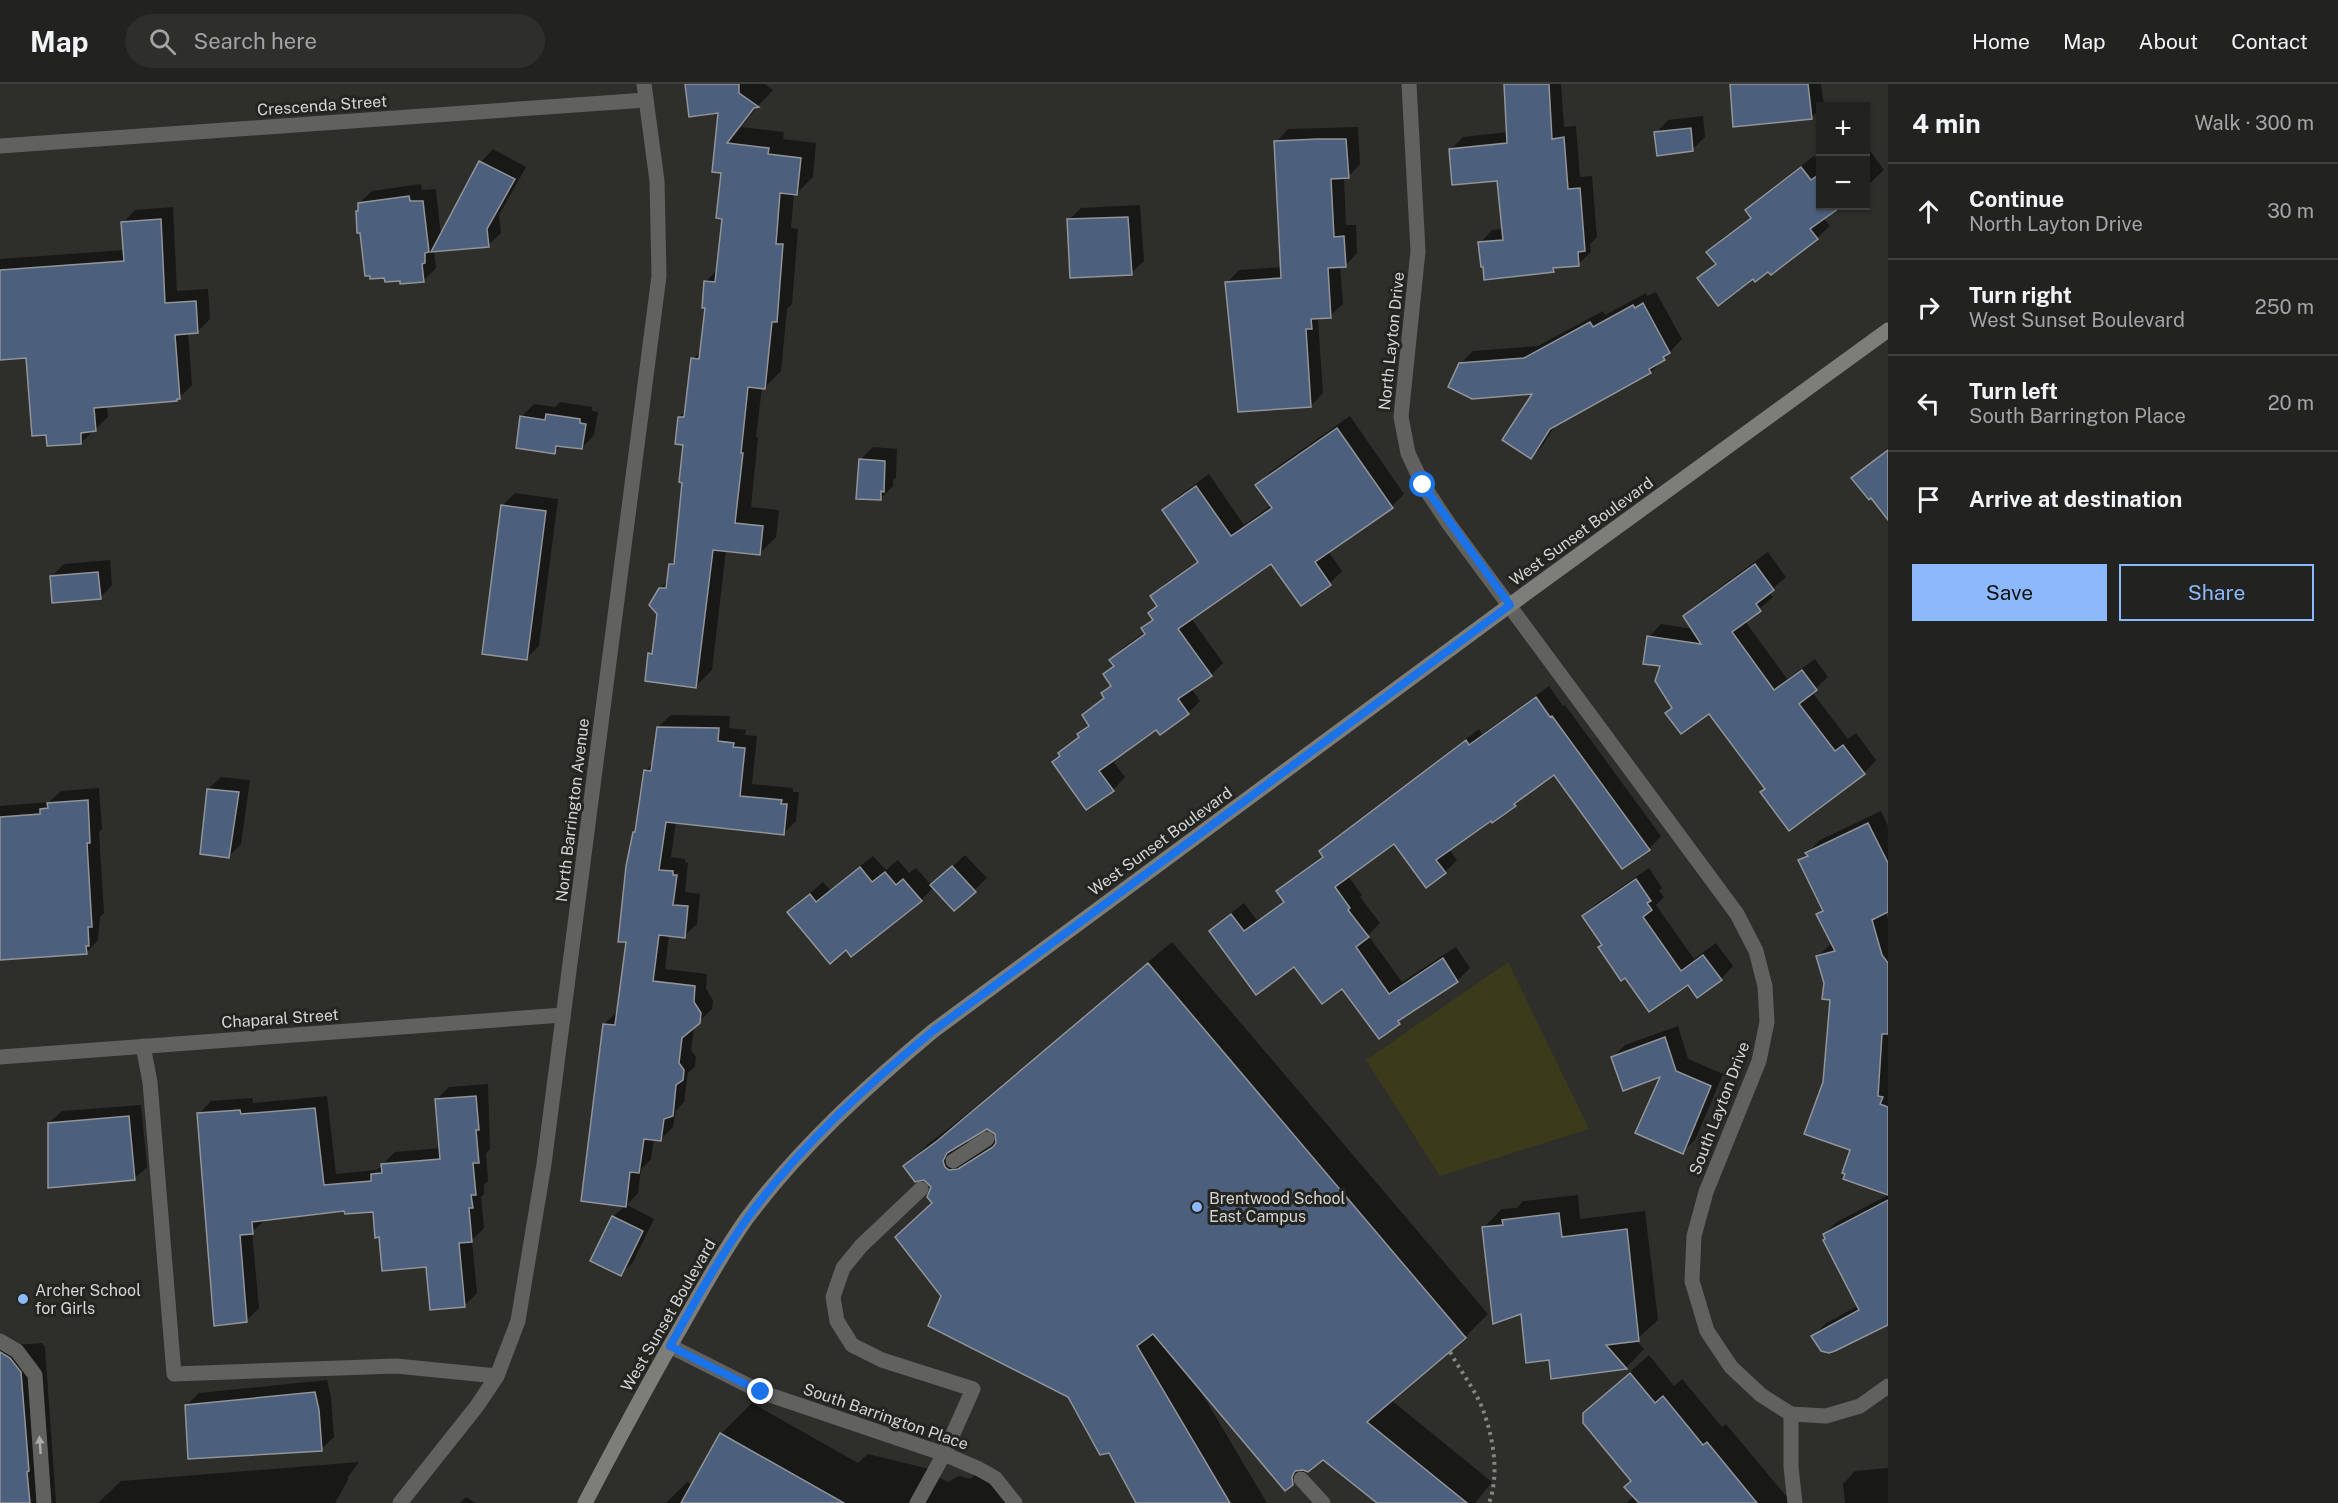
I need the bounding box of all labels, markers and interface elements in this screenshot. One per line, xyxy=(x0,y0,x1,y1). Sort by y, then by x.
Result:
search box xyxy=(125,14,545,68)
text: Map xyxy=(30,25,89,58)
icon: search xyxy=(146,25,179,58)
text: Search here xyxy=(194,28,317,54)
text: Home xyxy=(1972,29,2030,54)
text: Map xyxy=(2063,29,2106,54)
text: About xyxy=(2139,29,2198,54)
text: Contact xyxy=(2231,29,2308,54)
street label: Crescenda Street xyxy=(256,91,388,120)
map controls xyxy=(1816,102,1870,210)
button: + xyxy=(1816,102,1870,156)
text: 4 min xyxy=(1912,108,1981,139)
text: Walk · 300 m xyxy=(2194,111,2314,135)
button: − xyxy=(1816,156,1870,210)
text: Continue xyxy=(1969,186,2064,212)
icon: ahead xyxy=(1912,195,1945,228)
text: 30 m xyxy=(2267,199,2314,223)
text: North Layton Drive xyxy=(1969,212,2143,236)
street label: North Layton Drive xyxy=(1375,271,1408,411)
text: Turn right xyxy=(1969,282,2072,308)
icon: right xyxy=(1912,291,1945,324)
text: 250 m xyxy=(2255,295,2314,319)
text: West Sunset Boulevard xyxy=(1969,308,2185,332)
text: Turn left xyxy=(1969,378,2058,404)
icon: left xyxy=(1912,387,1945,420)
text: 20 m xyxy=(2268,391,2314,415)
text: South Barrington Place xyxy=(1969,404,2186,428)
route start xyxy=(1409,471,1435,497)
street label: West Sunset Boulevard xyxy=(1506,473,1657,590)
icon: arrive xyxy=(1912,483,1945,516)
text: Arrive at destination xyxy=(1969,486,2182,512)
button: Save xyxy=(1912,564,2107,621)
button: Share xyxy=(2119,564,2314,621)
street label: North Barrington Avenue xyxy=(552,717,593,903)
street label: West Sunset Boulevard xyxy=(1085,783,1236,900)
street label: Chaparal Street xyxy=(221,1005,339,1032)
street label: South Layton Drive xyxy=(1685,1039,1754,1177)
place label: Brentwood School East Campus xyxy=(1209,1189,1346,1226)
marker: Brentwood School East Campus xyxy=(1190,1200,1204,1214)
street label: West Sunset Boulevard xyxy=(617,1236,720,1395)
place label: Archer School for Girls xyxy=(35,1281,141,1318)
marker: Archer School for Girls xyxy=(16,1292,30,1306)
route end xyxy=(747,1378,773,1404)
street label: South Barrington Place xyxy=(801,1379,971,1454)
one-way arrow xyxy=(35,1435,45,1454)

